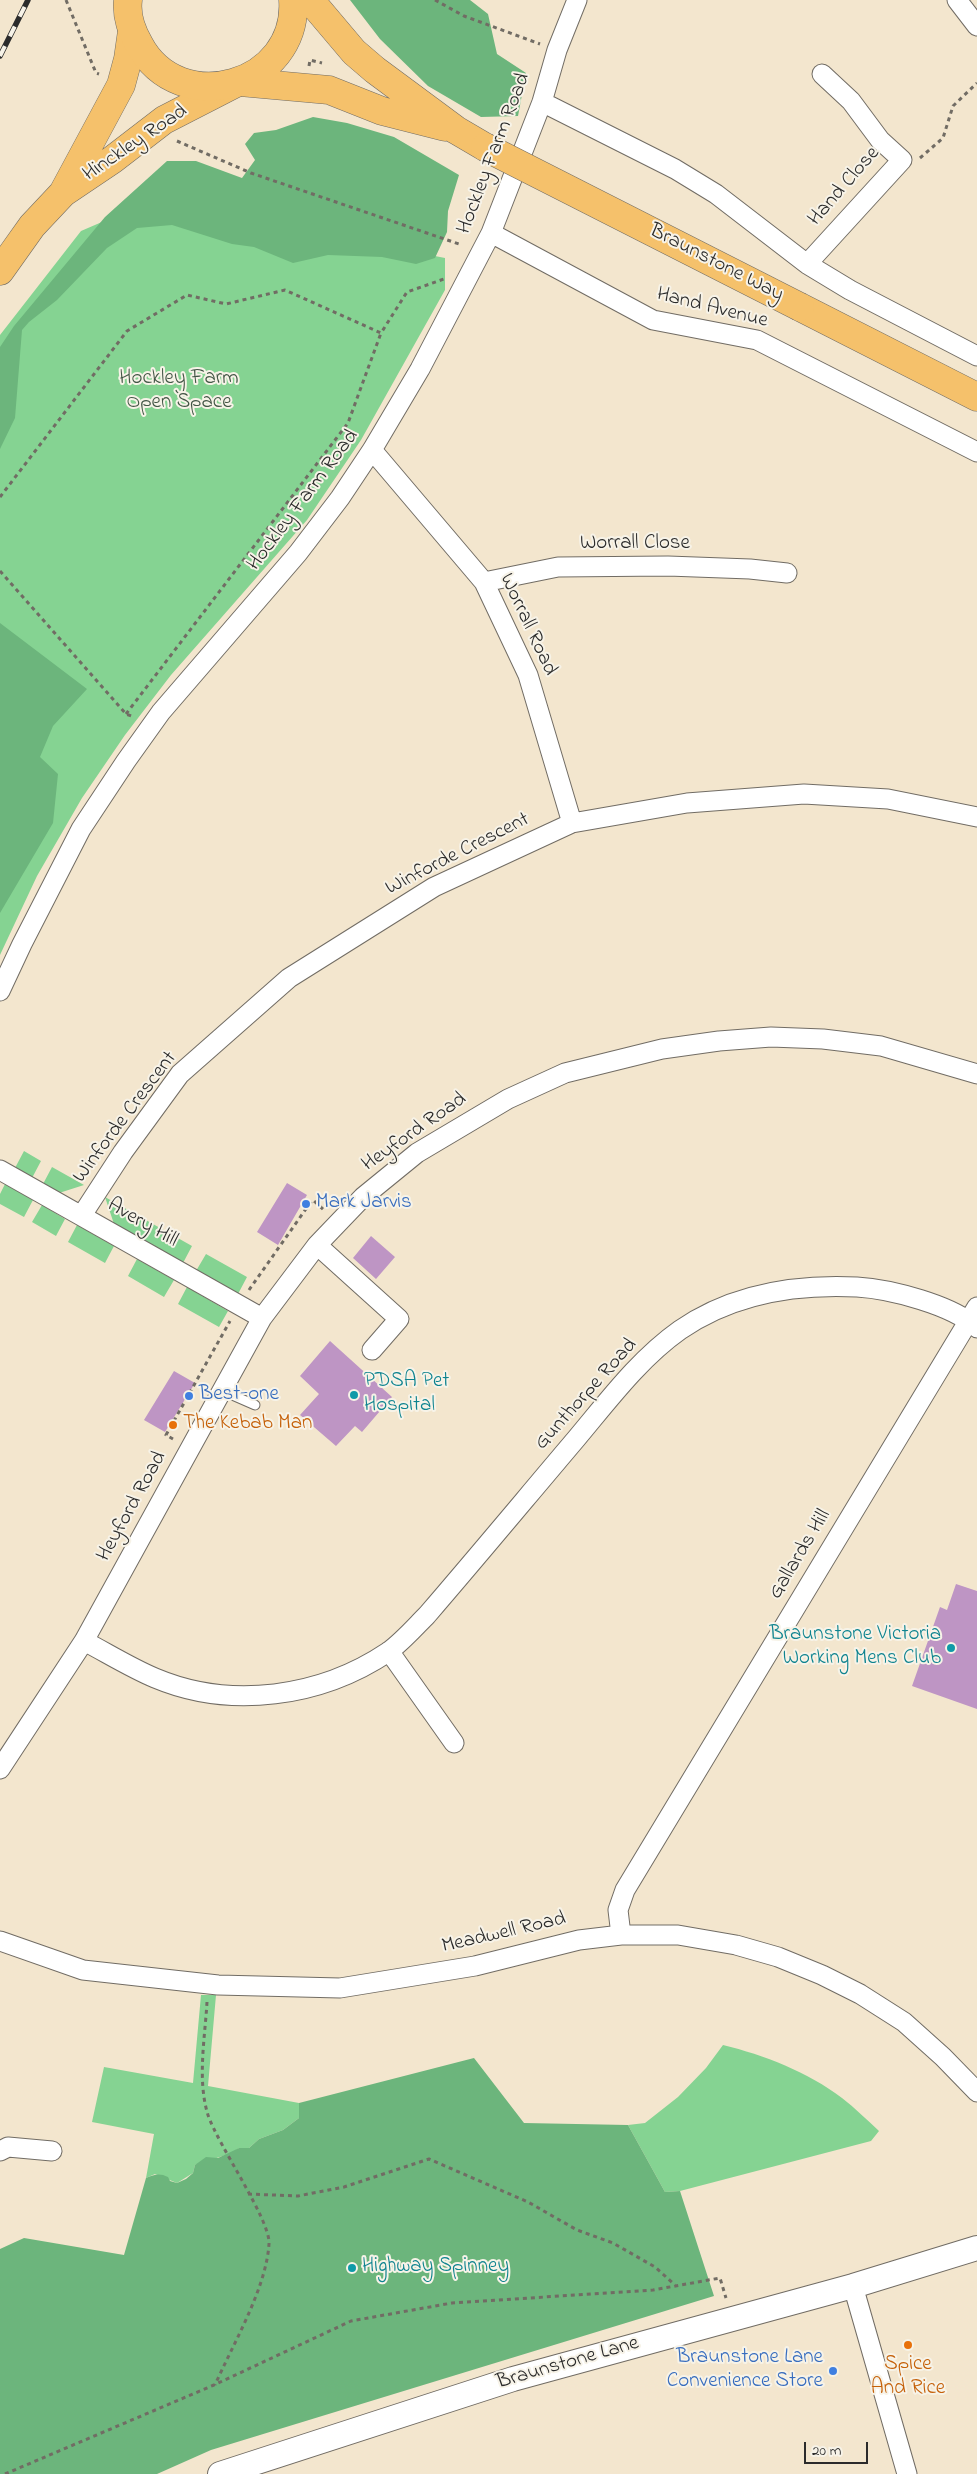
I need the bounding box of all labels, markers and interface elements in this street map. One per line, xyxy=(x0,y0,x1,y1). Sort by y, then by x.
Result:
street label: Hockley Farm Road xyxy=(453,70,537,238)
street label: Hinckley Road xyxy=(79,100,193,188)
street label: Hand Close xyxy=(804,142,886,232)
street label: Braunstone Way xyxy=(645,219,787,309)
street label: Hand Avenue xyxy=(654,283,770,335)
park label: Hockley Farm Open Space xyxy=(119,367,239,417)
street label: Hockley Farm Road xyxy=(243,425,365,577)
street label: Worrall Close xyxy=(580,532,690,558)
street label: Worrall Road xyxy=(492,570,562,680)
street label: Winforde Crescent xyxy=(382,808,534,902)
street label: Winforde Crescent xyxy=(68,1047,184,1189)
street label: Heyford Road xyxy=(358,1088,472,1178)
place label: Mark Jarvis xyxy=(316,1191,412,1217)
street label: Avery Hill xyxy=(102,1194,182,1254)
marker: Mark Jarvis xyxy=(300,1198,312,1210)
street label: Gunthorpe Road xyxy=(530,1334,644,1456)
place label: PDSA Pet Hospital xyxy=(364,1370,449,1420)
place label: Best-one xyxy=(199,1383,279,1409)
marker: PDSA Pet Hospital xyxy=(348,1389,360,1401)
marker: Best-one xyxy=(183,1390,195,1402)
place label: The Kebab Man xyxy=(183,1412,312,1438)
marker: The Kebab Man xyxy=(167,1419,179,1431)
street label: Heyford Road xyxy=(92,1448,174,1566)
street label: Gallards Hill xyxy=(764,1506,838,1604)
place label: Braunstone Victoria Working Mens Club xyxy=(769,1623,941,1673)
marker: Braunstone Victoria Working Mens Club xyxy=(945,1642,957,1654)
street label: Meadwell Road xyxy=(440,1907,568,1961)
place label: Highway Spinney xyxy=(362,2255,509,2281)
marker: Highway Spinney xyxy=(346,2262,358,2274)
street label: Braunstone Lane xyxy=(494,2332,642,2396)
marker: Spice And Rice xyxy=(902,2339,914,2351)
place label: Braunstone Lane Convenience Store xyxy=(667,2346,823,2396)
place label: Spice And Rice xyxy=(871,2353,945,2403)
marker: Braunstone Lane Convenience Store xyxy=(827,2365,839,2377)
scale bar xyxy=(807,2432,871,2464)
text: 20 m xyxy=(812,2440,841,2462)

